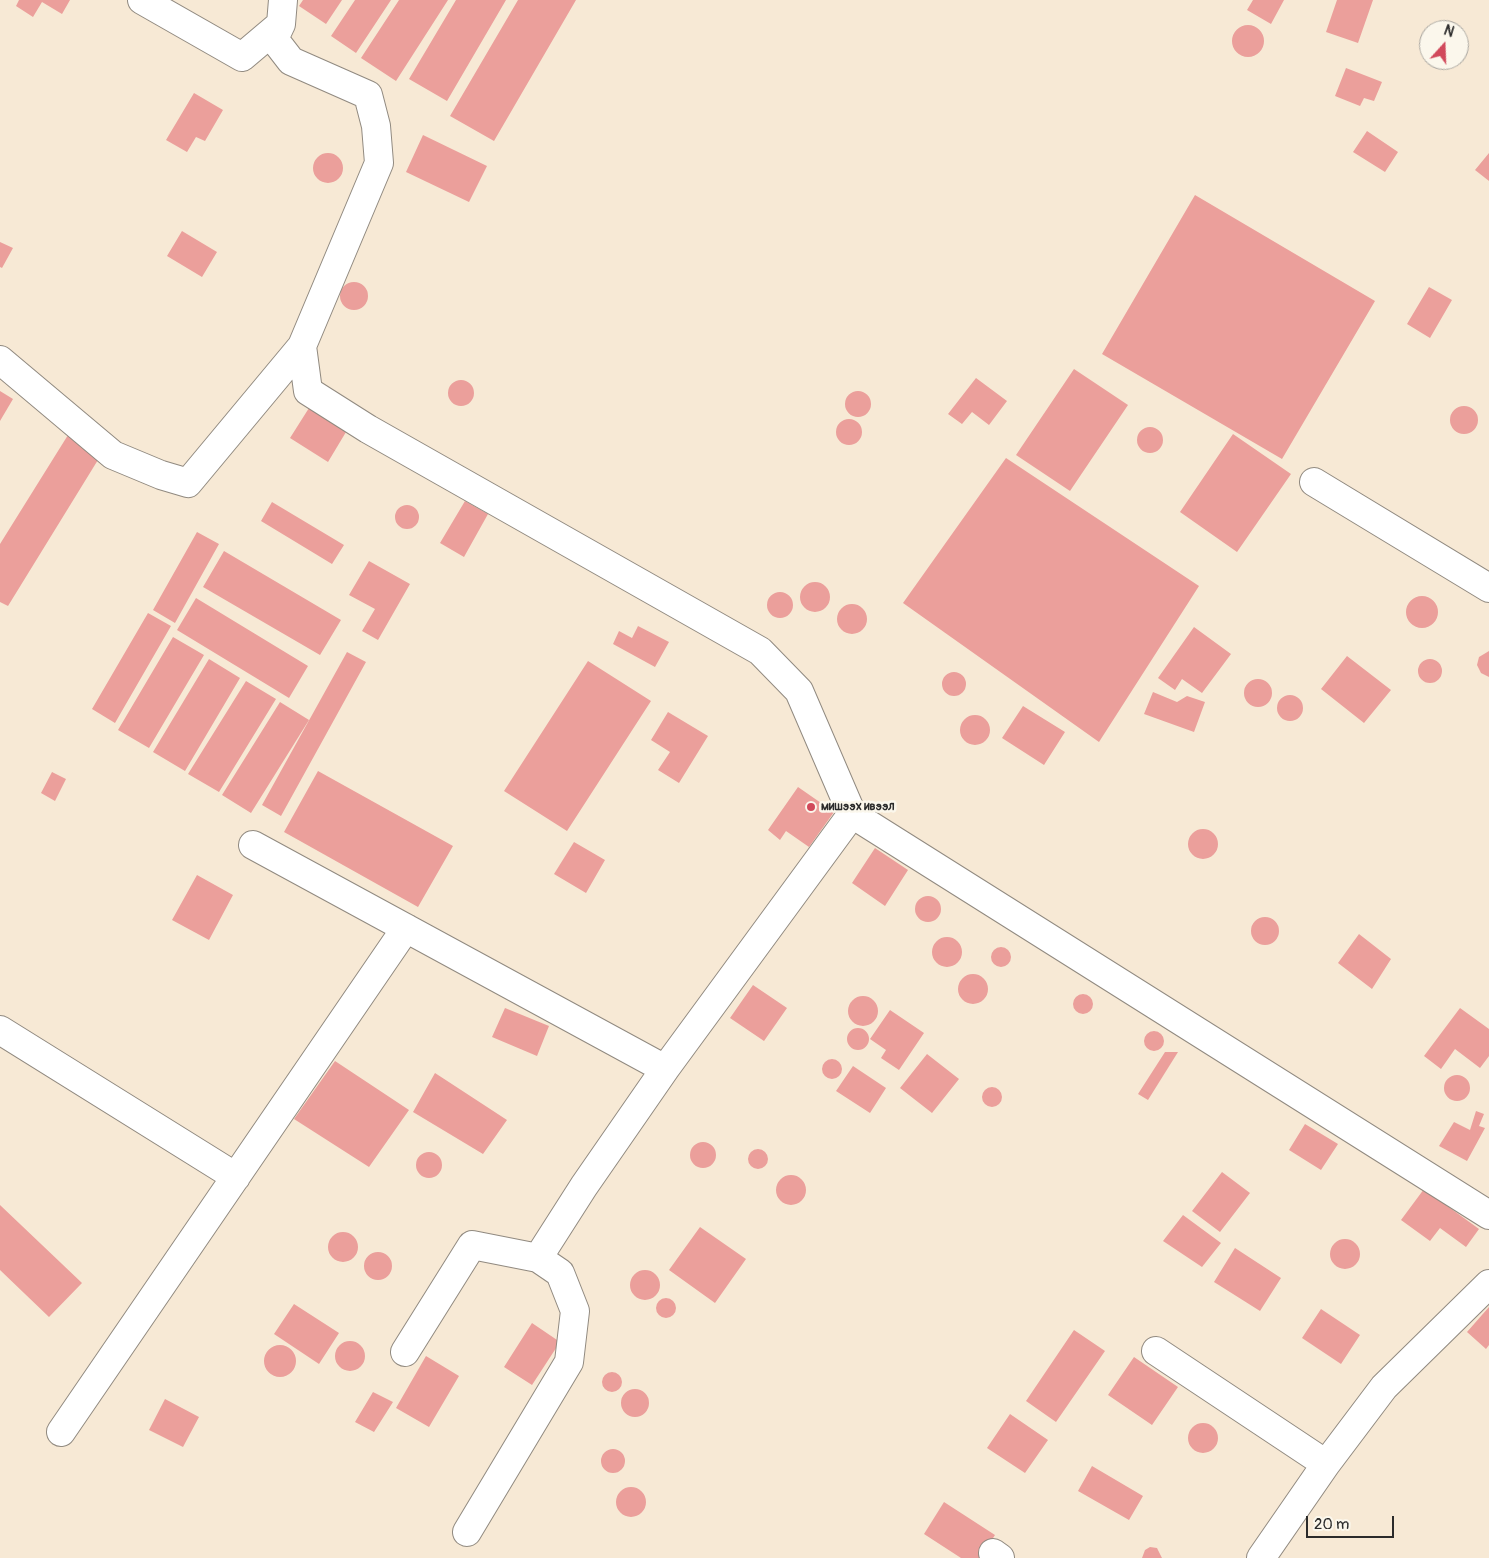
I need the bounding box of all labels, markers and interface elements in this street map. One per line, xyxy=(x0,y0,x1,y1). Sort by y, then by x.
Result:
north arrow xyxy=(1419,20,1469,70)
text: N xyxy=(1442,22,1456,41)
place label: мишээх ивээл xyxy=(821,800,895,814)
marker: мишээх ивээл xyxy=(805,801,817,813)
scale bar xyxy=(1309,1506,1396,1538)
text: 20 m xyxy=(1314,1515,1349,1534)

